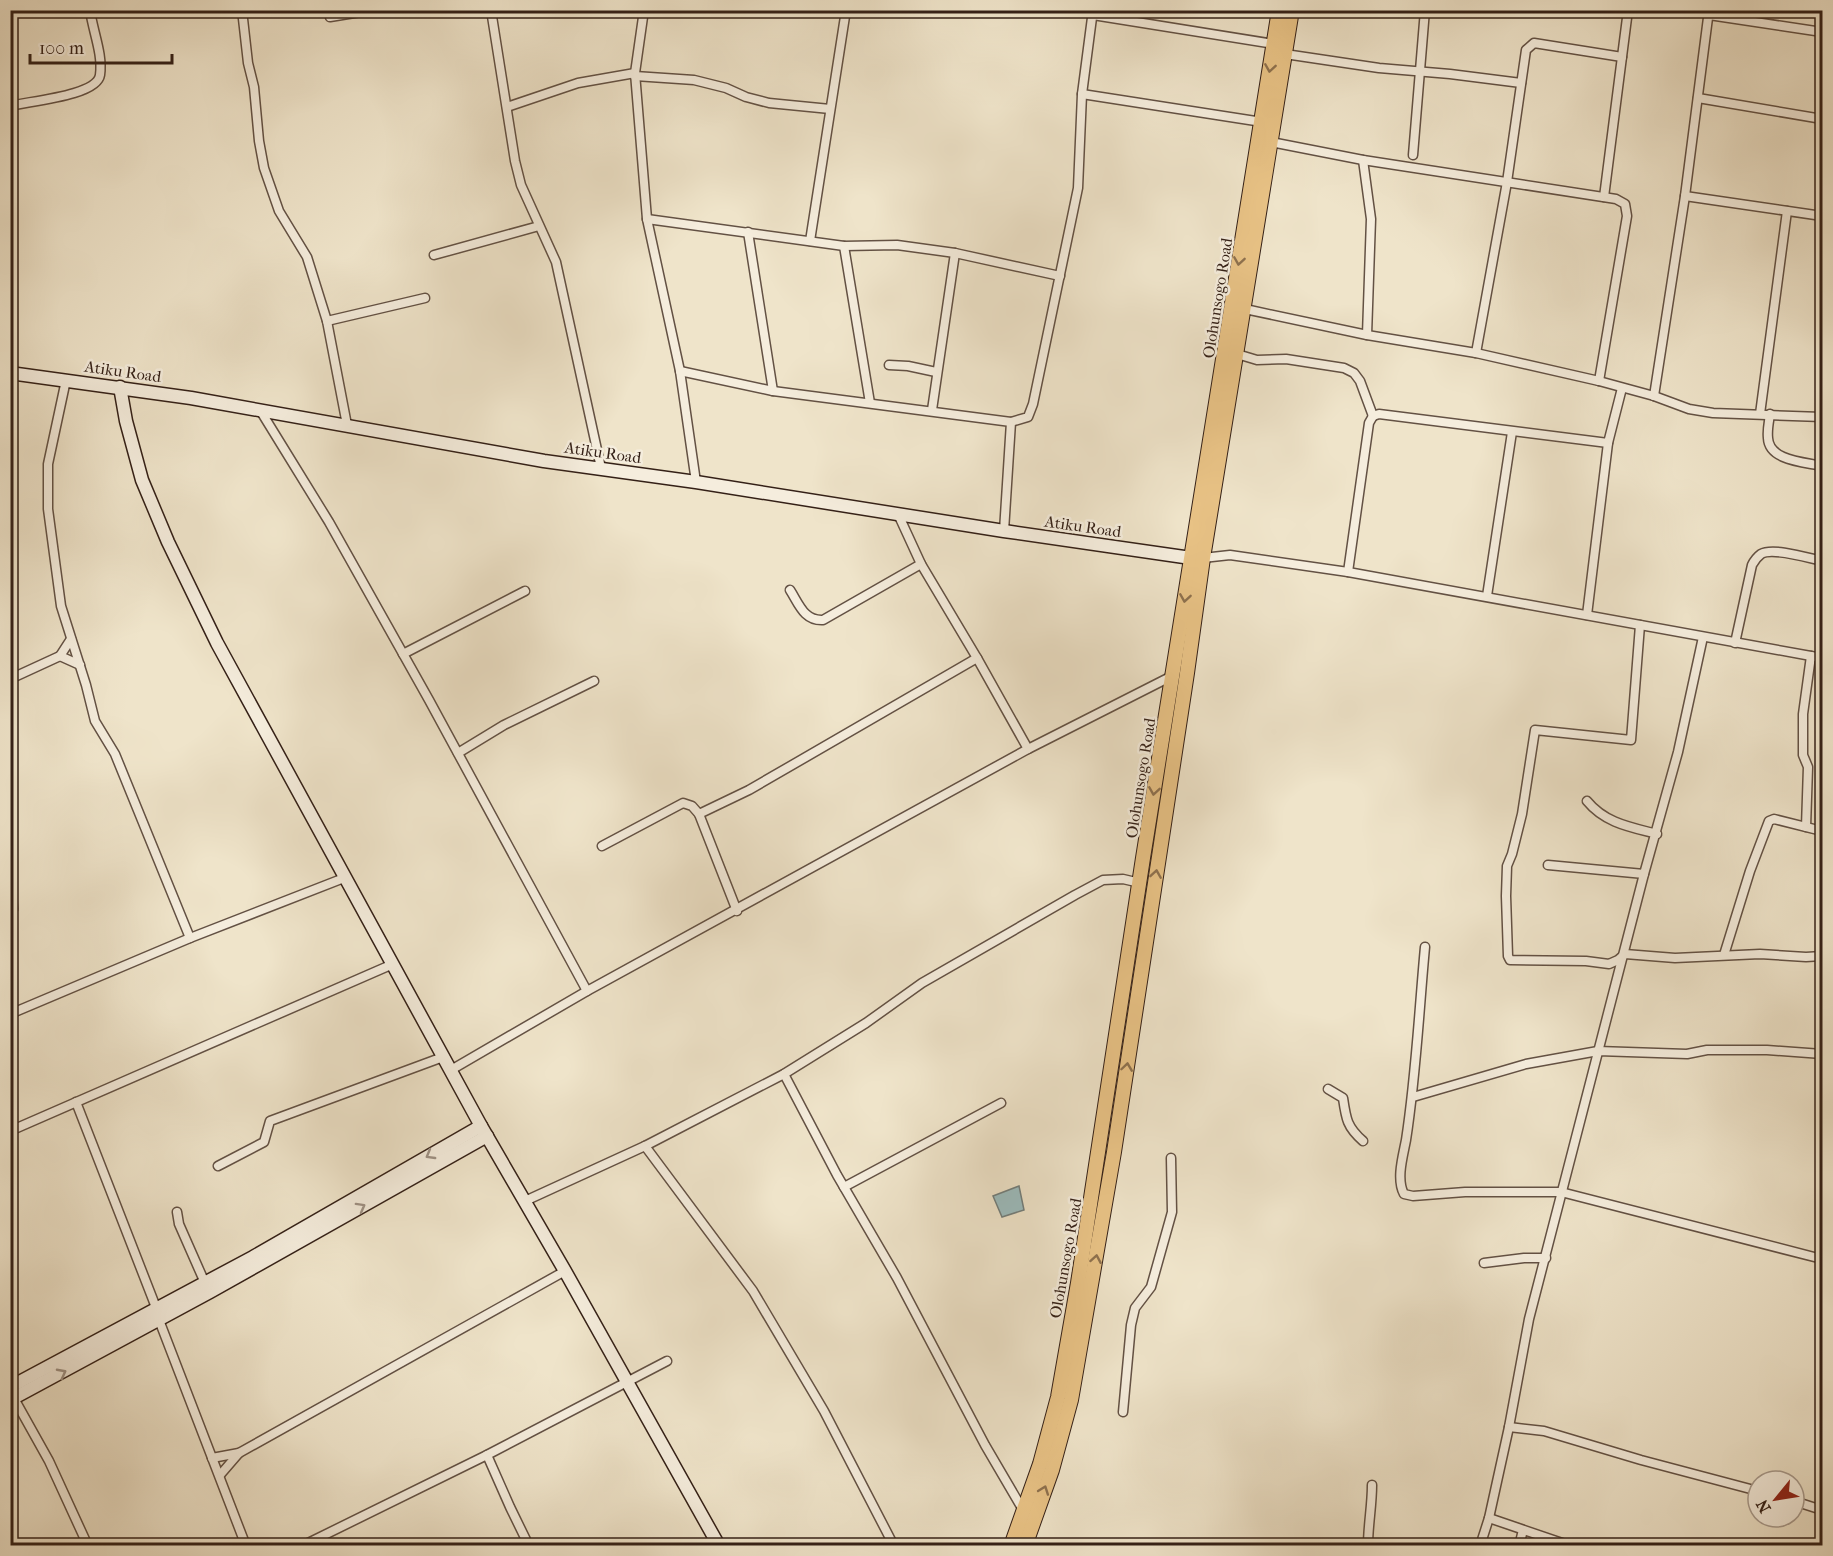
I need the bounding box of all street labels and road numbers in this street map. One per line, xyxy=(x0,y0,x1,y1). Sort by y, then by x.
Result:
street label: Olohunsogo Road xyxy=(1199,236,1236,360)
street label: Atiku Road xyxy=(82,357,163,386)
street label: Atiku Road xyxy=(562,438,643,467)
street label: Atiku Road xyxy=(1042,512,1123,541)
street label: Olohunsogo Road xyxy=(1122,716,1159,840)
street label: Olohunsogo Road xyxy=(1046,1196,1085,1320)

